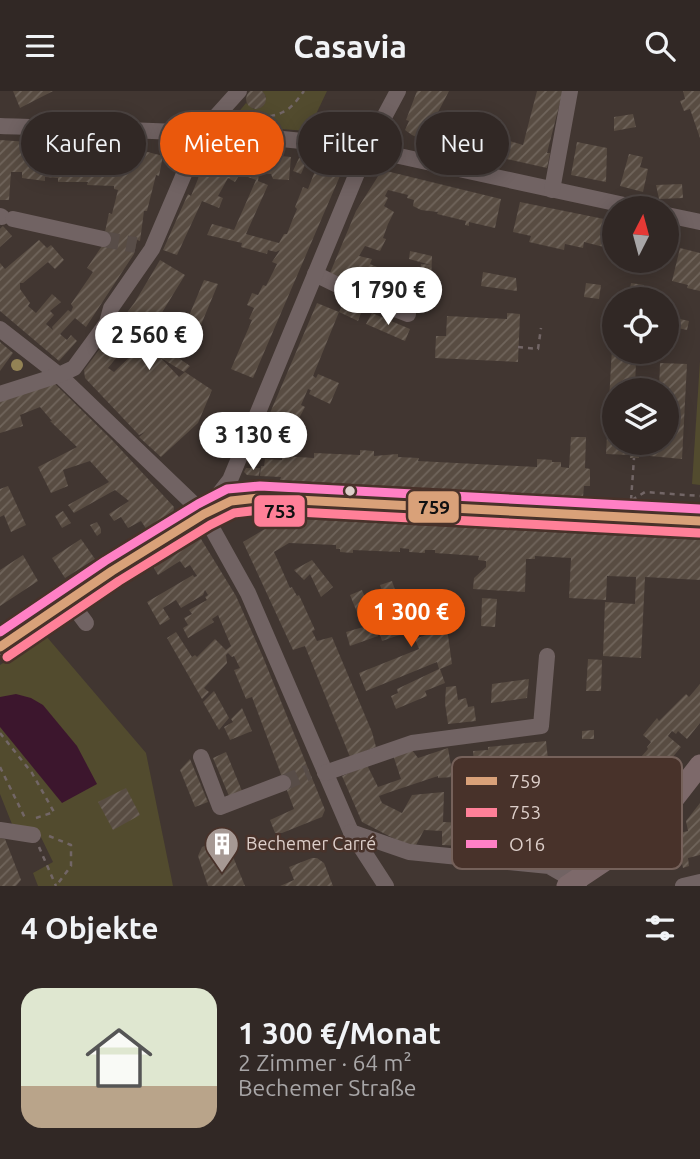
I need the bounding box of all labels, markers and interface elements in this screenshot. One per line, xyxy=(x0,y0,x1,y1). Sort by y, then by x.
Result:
icon: menu xyxy=(21,27,59,65)
icon: search xyxy=(641,27,679,65)
text: Casavia xyxy=(293,28,407,64)
chip: Kaufen xyxy=(21,112,146,175)
chip: Mieten xyxy=(160,112,284,175)
chip: Filter xyxy=(298,112,402,175)
chip: Neu xyxy=(416,112,509,175)
north arrow xyxy=(602,196,679,273)
map controls xyxy=(602,196,679,455)
pin: 1 790 € xyxy=(323,267,453,327)
text: 1 790 € xyxy=(350,277,426,302)
button: locate xyxy=(602,287,679,364)
pin: 2 560 € xyxy=(84,313,214,372)
text: 2 560 € xyxy=(111,322,187,347)
button: layers xyxy=(602,378,679,455)
pin: 3 130 € xyxy=(188,413,318,472)
text: 3 130 € xyxy=(215,422,291,447)
unlabelled marker xyxy=(343,484,357,498)
line badge: 759 xyxy=(407,490,460,524)
line badge: 753 xyxy=(253,494,306,528)
text: 759 xyxy=(418,496,450,518)
text: 753 xyxy=(264,500,296,522)
pin: 1 300 € xyxy=(346,589,476,649)
text: 1 300 € xyxy=(373,599,449,624)
legend xyxy=(452,757,682,869)
text: 759 xyxy=(509,770,541,792)
text: 753 xyxy=(509,801,541,823)
building icon: Bechemer Carré xyxy=(203,825,241,874)
place label: Bechemer Carré xyxy=(246,833,376,853)
text: O16 xyxy=(509,833,545,855)
icon: filters xyxy=(641,909,679,947)
text: 4 Objekte xyxy=(21,911,159,945)
icon: home xyxy=(77,1016,161,1100)
text: 1 300 €/Monat xyxy=(238,1016,441,1050)
text: 2 Zimmer · 64 m² xyxy=(238,1050,412,1075)
text: Bechemer Straße xyxy=(238,1075,417,1100)

